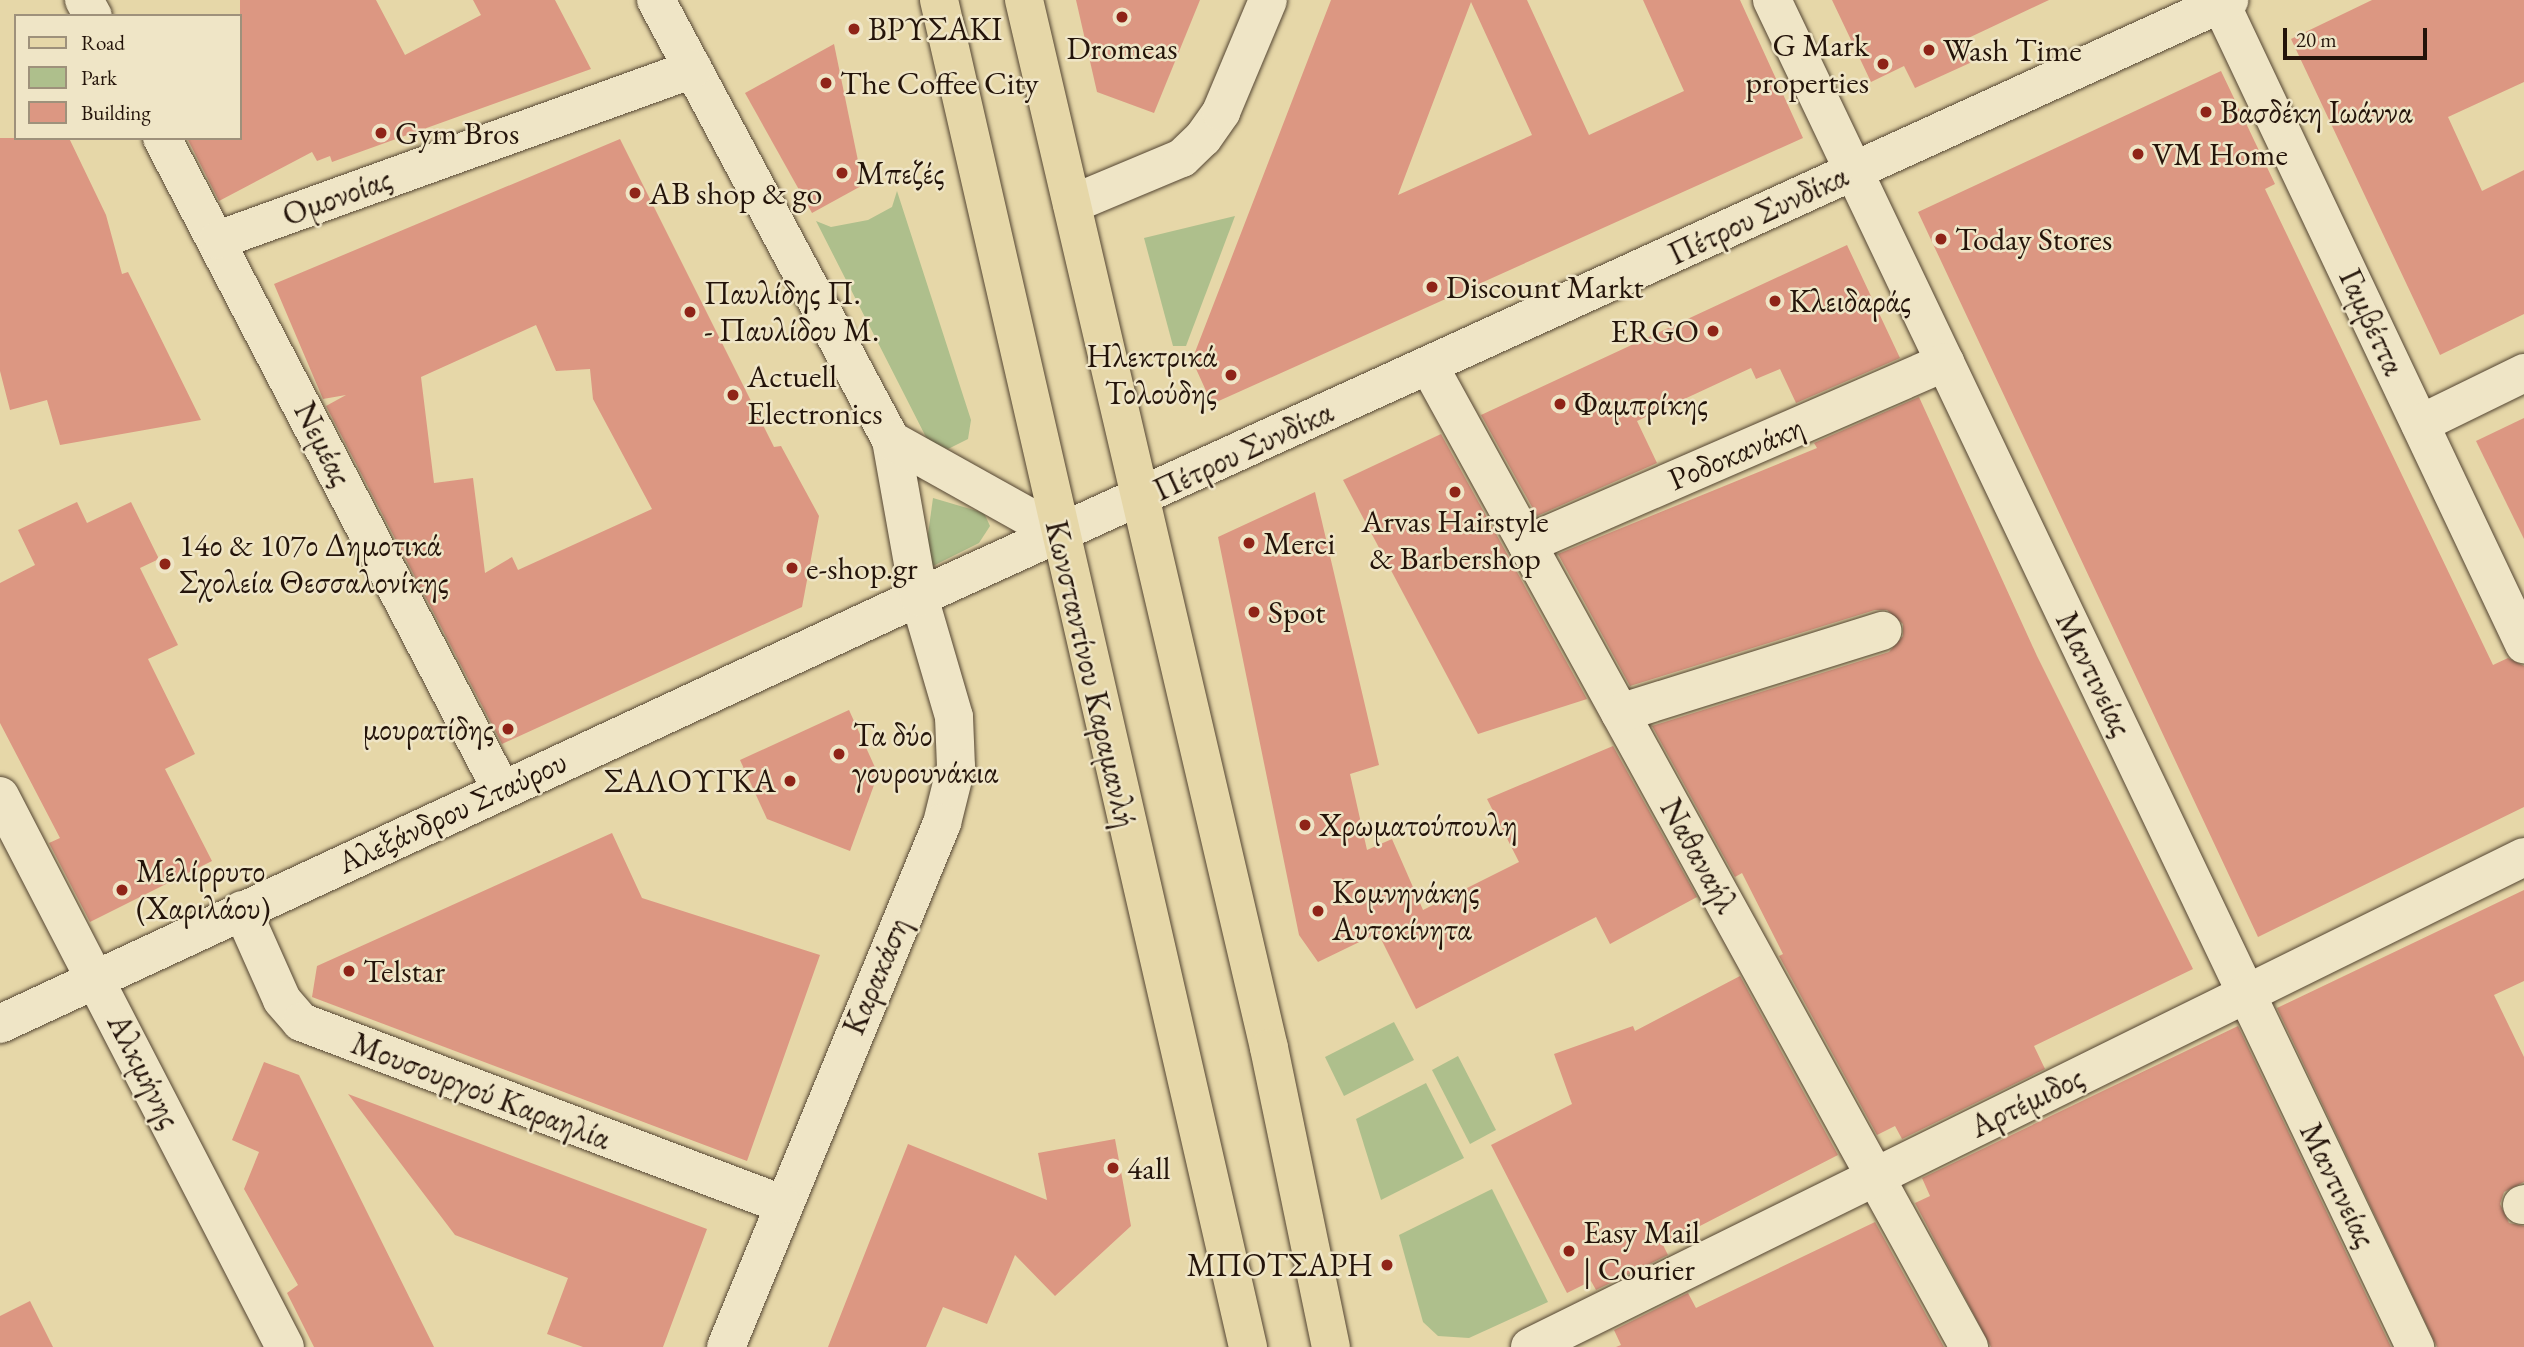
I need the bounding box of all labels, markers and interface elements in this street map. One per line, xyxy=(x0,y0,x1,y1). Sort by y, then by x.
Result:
marker: Dromeas xyxy=(1114,9,1130,25)
place label: ΒΡΥΣΑΚΙ xyxy=(868,10,1002,48)
legend xyxy=(14,14,242,140)
scale bar xyxy=(2286,14,2430,58)
marker: ΒΡΥΣΑΚΙ xyxy=(846,21,862,37)
text: 20 m xyxy=(2296,26,2337,53)
place label: G Mark properties xyxy=(1745,27,1869,102)
text: Road xyxy=(81,29,125,56)
place label: Dromeas xyxy=(1066,29,1178,67)
place label: Wash Time xyxy=(1943,31,2082,69)
marker: Wash Time xyxy=(1921,42,1937,58)
marker: G Mark properties xyxy=(1875,56,1891,72)
text: Park xyxy=(81,64,117,91)
place label: The Coffee City xyxy=(840,64,1039,102)
marker: The Coffee City xyxy=(818,75,834,91)
place label: Βασδέκη Ιωάννα xyxy=(2220,93,2412,131)
text: Building xyxy=(81,99,151,126)
marker: Βασδέκη Ιωάννα xyxy=(2198,104,2214,120)
place label: Gym Bros xyxy=(395,114,519,152)
marker: Gym Bros xyxy=(373,125,389,141)
place label: VM Home xyxy=(2152,135,2288,173)
marker: VM Home xyxy=(2130,146,2146,162)
place label: Μπεζές xyxy=(856,154,944,192)
street label: Πέτρου Συνδίκα xyxy=(1662,157,1854,273)
street label: Ομονοίας xyxy=(277,160,397,234)
marker: Μπεζές xyxy=(834,165,850,181)
place label: AB shop & go xyxy=(649,174,822,212)
marker: AB shop & go xyxy=(627,185,643,201)
place label: Today Stores xyxy=(1955,220,2112,258)
marker: Today Stores xyxy=(1933,231,1949,247)
street label: Γαμβέττα xyxy=(2331,263,2413,381)
place label: Discount Markt xyxy=(1446,268,1643,306)
place label: Παυλίδης Π. - Παυλίδου Μ. xyxy=(704,275,879,350)
marker: Discount Markt xyxy=(1424,279,1440,295)
place label: Κλειδαράς xyxy=(1789,282,1911,320)
marker: Κλειδαράς xyxy=(1767,293,1783,309)
marker: Παυλίδης Π. - Παυλίδου Μ. xyxy=(682,304,698,320)
place label: ERGO xyxy=(1610,312,1699,350)
marker: ERGO xyxy=(1705,323,1721,339)
place label: Ηλεκτρικά Τολούδης xyxy=(1087,338,1217,413)
place label: Actuell Electronics xyxy=(747,358,883,433)
marker: Ηλεκτρικά Τολούδης xyxy=(1223,367,1239,383)
place label: Φαμπρίκης xyxy=(1574,385,1708,423)
marker: Actuell Electronics xyxy=(725,387,741,403)
street label: Πέτρου Συνδίκα xyxy=(1147,393,1339,509)
street label: Νεμέας xyxy=(286,395,360,493)
marker: Φαμπρίκης xyxy=(1552,396,1568,412)
street label: Ροδοκανάκη xyxy=(1663,407,1809,499)
marker: Arvas Hairstyle & Barbershop xyxy=(1447,484,1463,500)
place label: Arvas Hairstyle & Barbershop xyxy=(1361,503,1549,578)
street label: Κωνσταντίνου Καραμανλή xyxy=(1037,517,1145,831)
place label: Merci xyxy=(1263,524,1335,562)
place label: 14ο & 107ο Δημοτικά Σχολεία Θεσσαλονίκης xyxy=(179,527,449,602)
marker: Merci xyxy=(1241,535,1257,551)
place label: e-shop.gr xyxy=(806,549,918,587)
marker: 14ο & 107ο Δημοτικά Σχολεία Θεσσαλονίκης xyxy=(157,556,173,572)
marker: e-shop.gr xyxy=(784,560,800,576)
place label: Spot xyxy=(1268,593,1325,631)
marker: Spot xyxy=(1246,604,1262,620)
street label: Μαντινείας xyxy=(2047,605,2141,743)
place label: μουρατίδης xyxy=(362,710,494,748)
place label: Τα δύο γουρουνάκια xyxy=(853,717,998,792)
marker: μουρατίδης xyxy=(500,721,516,737)
street label: Αλεξάνδρου Σταύρου xyxy=(331,742,573,882)
marker: Τα δύο γουρουνάκια xyxy=(831,746,847,762)
place label: ΣΑΛΟΥΓΚΑ xyxy=(604,762,776,800)
marker: ΣΑΛΟΥΓΚΑ xyxy=(782,773,798,789)
street label: Ναθαναήλ xyxy=(1652,792,1746,920)
place label: Χρωματούπουλη xyxy=(1319,806,1518,844)
marker: Χρωματούπουλη xyxy=(1297,817,1313,833)
place label: Μελίρρυτο (Χαριλάου) xyxy=(136,853,271,928)
place label: Κομνηνάκης Αυτοκίνητα xyxy=(1332,874,1480,949)
marker: Μελίρρυτο (Χαριλάου) xyxy=(114,882,130,898)
marker: Κομνηνάκης Αυτοκίνητα xyxy=(1310,903,1326,919)
street label: Καρακάση xyxy=(834,912,918,1040)
place label: Telstar xyxy=(363,952,445,990)
marker: Telstar xyxy=(341,963,357,979)
street label: Αλκμήνης xyxy=(99,1008,189,1134)
street label: Μουσουργού Καραηλία xyxy=(346,1024,616,1158)
street label: Αρτέμιδος xyxy=(1964,1058,2090,1146)
street label: Μαντινείας xyxy=(2291,1116,2385,1254)
place label: 4all xyxy=(1127,1149,1170,1187)
marker: 4all xyxy=(1105,1160,1121,1176)
place label: Easy Mail | Courier xyxy=(1583,1214,1700,1289)
marker: Easy Mail | Courier xyxy=(1561,1243,1577,1259)
place label: ΜΠΟΤΣΑΡΗ xyxy=(1187,1246,1373,1284)
marker: ΜΠΟΤΣΑΡΗ xyxy=(1379,1257,1395,1273)

